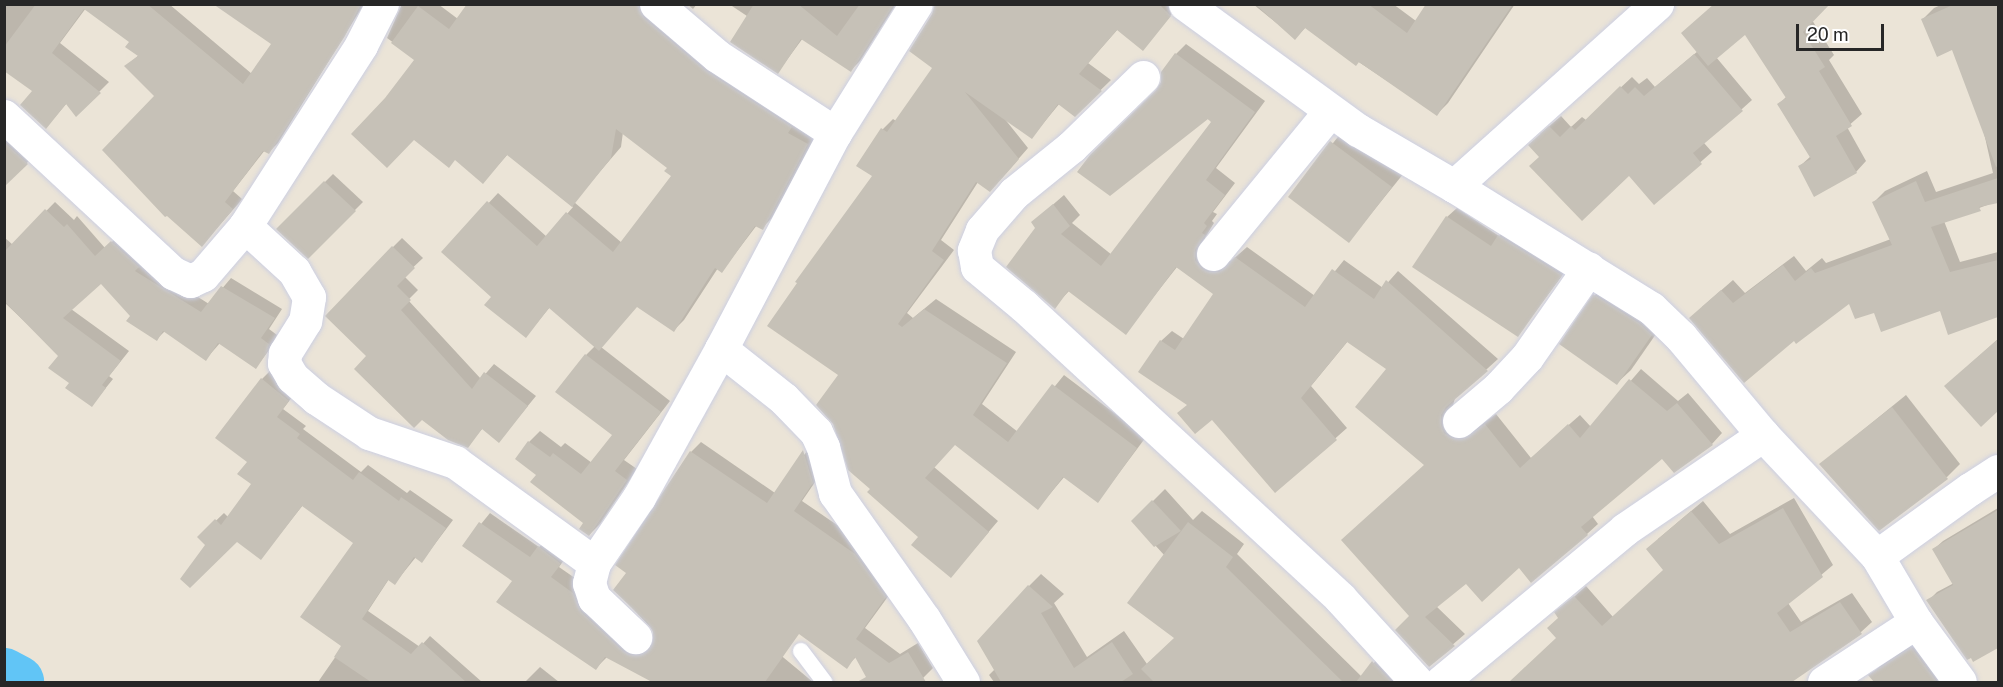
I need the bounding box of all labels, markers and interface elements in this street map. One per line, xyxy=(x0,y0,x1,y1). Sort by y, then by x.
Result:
scale bar xyxy=(1799,12,1888,50)
text: 20 m xyxy=(1807,24,1849,45)

